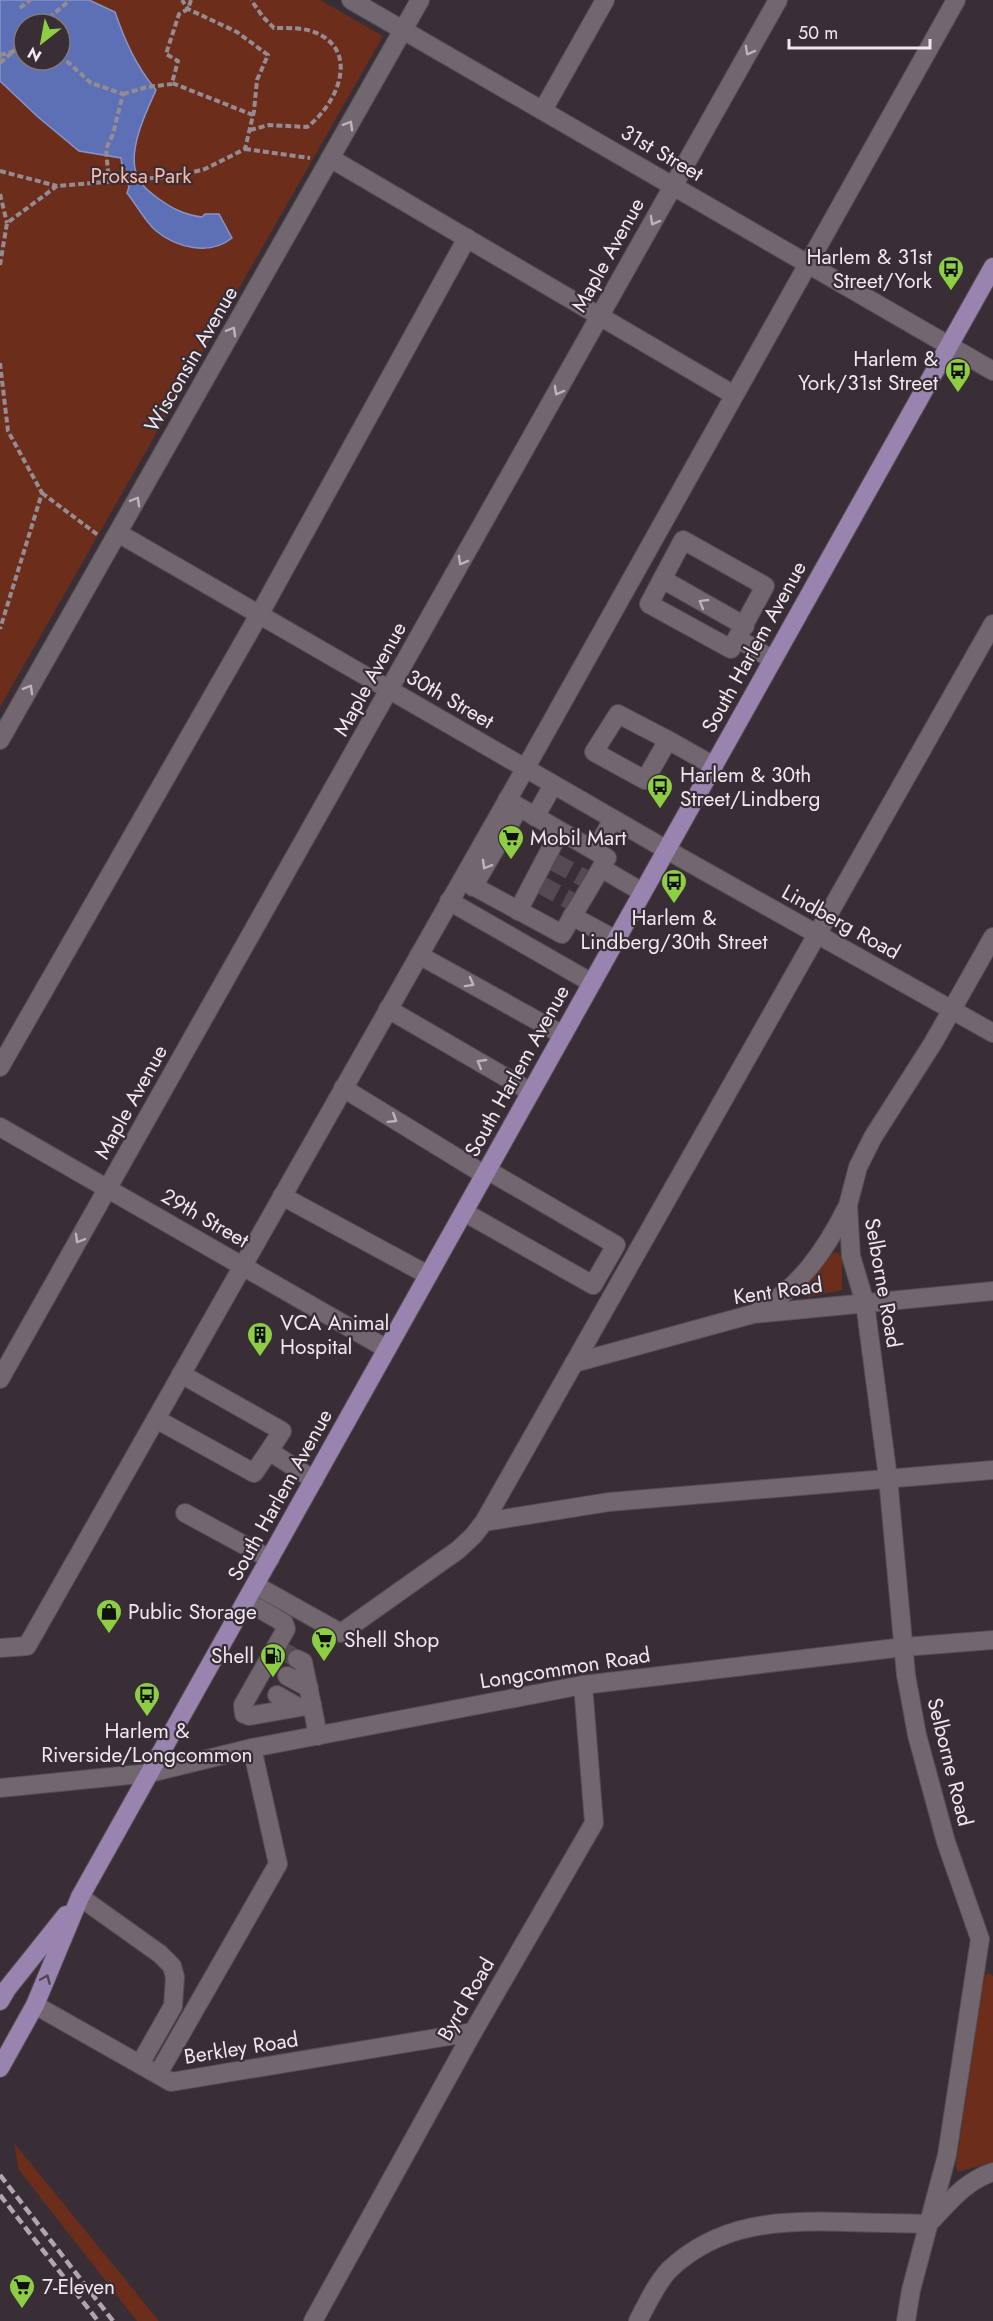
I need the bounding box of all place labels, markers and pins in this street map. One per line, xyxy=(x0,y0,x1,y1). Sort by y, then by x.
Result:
place label: Harlem & 31st Street/York xyxy=(806,242,933,296)
bus stop icon: Harlem & 31st Street/York xyxy=(936,254,966,292)
place label: Harlem & York/31st Street xyxy=(798,344,938,398)
bus stop icon: Harlem & York/31st Street xyxy=(943,356,973,394)
place label: Harlem & 30th Street/Lindberg xyxy=(680,760,820,814)
bus stop icon: Harlem & 30th Street/Lindberg xyxy=(645,772,675,810)
supermarket icon: Mobil Mart xyxy=(496,823,526,861)
place label: Mobil Mart xyxy=(530,823,626,853)
bus stop icon: Harlem & Lindberg/30th Street xyxy=(659,867,689,905)
place label: Harlem & Lindberg/30th Street xyxy=(581,903,767,957)
place label: VCA Animal Hospital xyxy=(280,1308,389,1362)
building icon: VCA Animal Hospital xyxy=(245,1320,275,1358)
shop icon: Public Storage xyxy=(94,1597,124,1635)
place label: Public Storage xyxy=(128,1597,257,1627)
supermarket icon: Shell Shop xyxy=(309,1625,339,1663)
place label: Shell Shop xyxy=(344,1625,439,1655)
place label: Shell xyxy=(211,1641,254,1671)
fuel station icon: Shell xyxy=(258,1641,288,1679)
bus stop icon: Harlem & Riverside/Longcommon xyxy=(132,1680,162,1718)
place label: Harlem & Riverside/Longcommon xyxy=(41,1716,253,1770)
supermarket icon: 7-Eleven xyxy=(7,2272,37,2310)
place label: 7-Eleven xyxy=(42,2272,115,2302)

